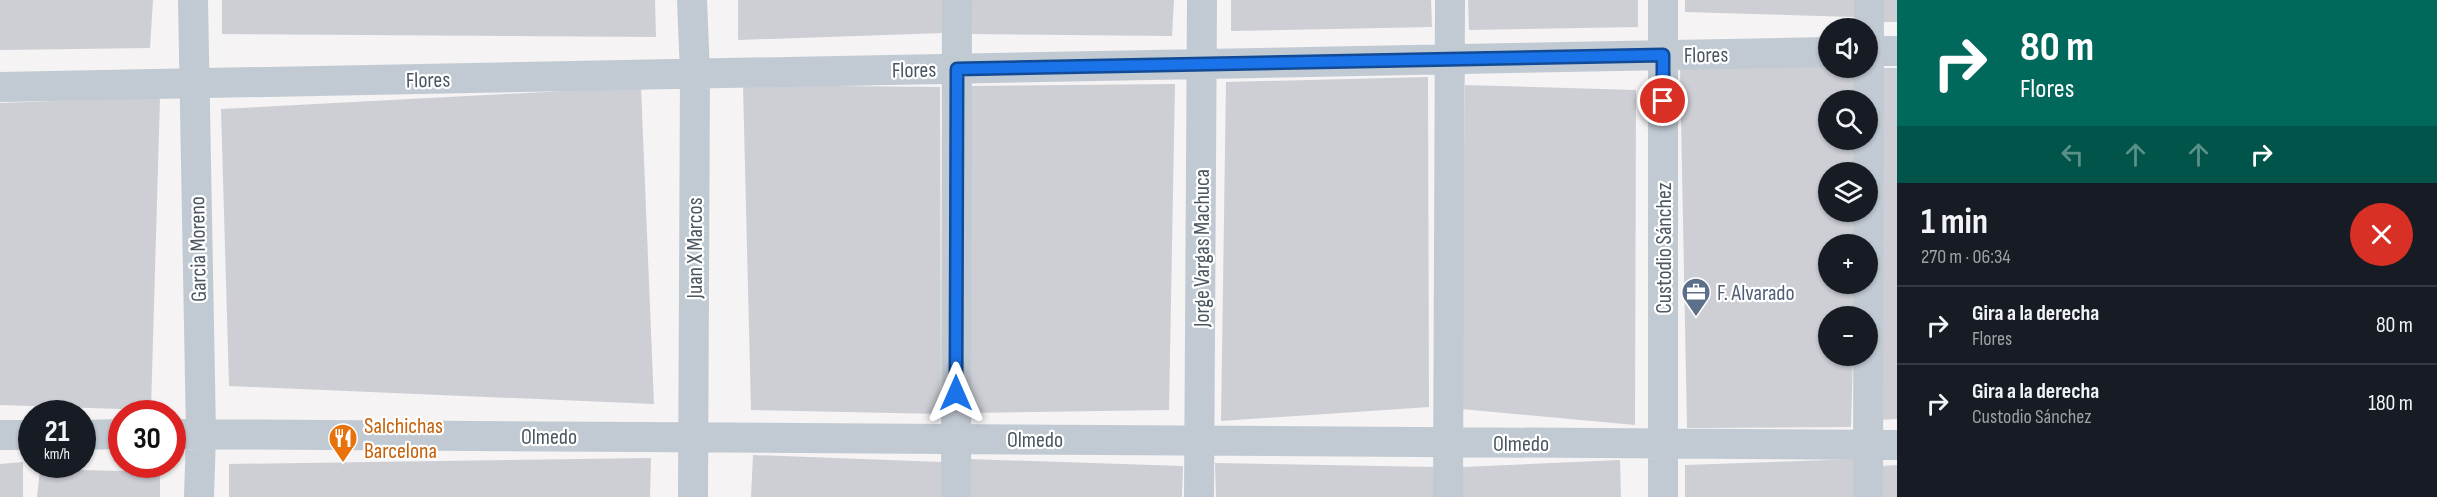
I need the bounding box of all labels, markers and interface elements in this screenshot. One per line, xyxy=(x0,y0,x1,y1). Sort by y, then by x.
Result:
map controls xyxy=(1818,18,1878,366)
button: sound xyxy=(1818,18,1878,78)
text: 80 m xyxy=(2020,22,2094,73)
icon: right xyxy=(1921,24,1999,102)
street label: Flores xyxy=(1684,42,1728,69)
street label: Flores xyxy=(892,57,936,84)
street label: Flores xyxy=(406,67,450,94)
text: Flores xyxy=(2020,73,2074,105)
pin xyxy=(1637,75,1688,126)
icon: arrive xyxy=(1646,84,1679,117)
button: search xyxy=(1818,90,1878,150)
icon: left xyxy=(2056,138,2089,171)
icon: ahead xyxy=(2119,138,2152,171)
icon: ahead xyxy=(2182,138,2215,171)
icon: right xyxy=(2245,138,2278,171)
button: layers xyxy=(1818,162,1878,222)
street label: Jorge Vargas Machuca xyxy=(1189,169,1216,328)
street label: Custodio Sánchez xyxy=(1651,182,1678,314)
street label: Garcia Moreno xyxy=(184,196,213,302)
street label: Juan X Marcos xyxy=(682,197,709,300)
text: 1 min xyxy=(1921,201,1988,244)
button: close xyxy=(2350,203,2413,266)
button: + xyxy=(1818,234,1878,294)
text: 270 m · 06:34 xyxy=(1921,245,2011,269)
office icon: F. Alvarado xyxy=(1680,276,1712,318)
place label: F. Alvarado xyxy=(1717,280,1795,307)
text: Gira a la derecha xyxy=(1972,300,2099,327)
button: − xyxy=(1818,306,1878,366)
icon: right xyxy=(1921,309,1954,342)
text: 80 m xyxy=(2376,312,2413,339)
text: Flores xyxy=(1972,327,2012,351)
position arrow xyxy=(924,361,988,425)
text: Gira a la derecha xyxy=(1972,378,2099,405)
icon: right xyxy=(1921,387,1954,420)
text: 180 m xyxy=(2368,390,2413,417)
speed limit sign: 30 xyxy=(108,400,186,478)
text: Custodio Sánchez xyxy=(1972,405,2092,429)
place label: Salchichas Barcelona xyxy=(364,413,443,465)
text: 21 xyxy=(45,414,69,450)
restaurant icon: Salchichas Barcelona xyxy=(327,422,359,464)
street label: Olmedo xyxy=(521,424,577,451)
street label: Olmedo xyxy=(1007,427,1063,454)
street label: Olmedo xyxy=(1493,431,1549,458)
text: km/h xyxy=(44,445,70,464)

